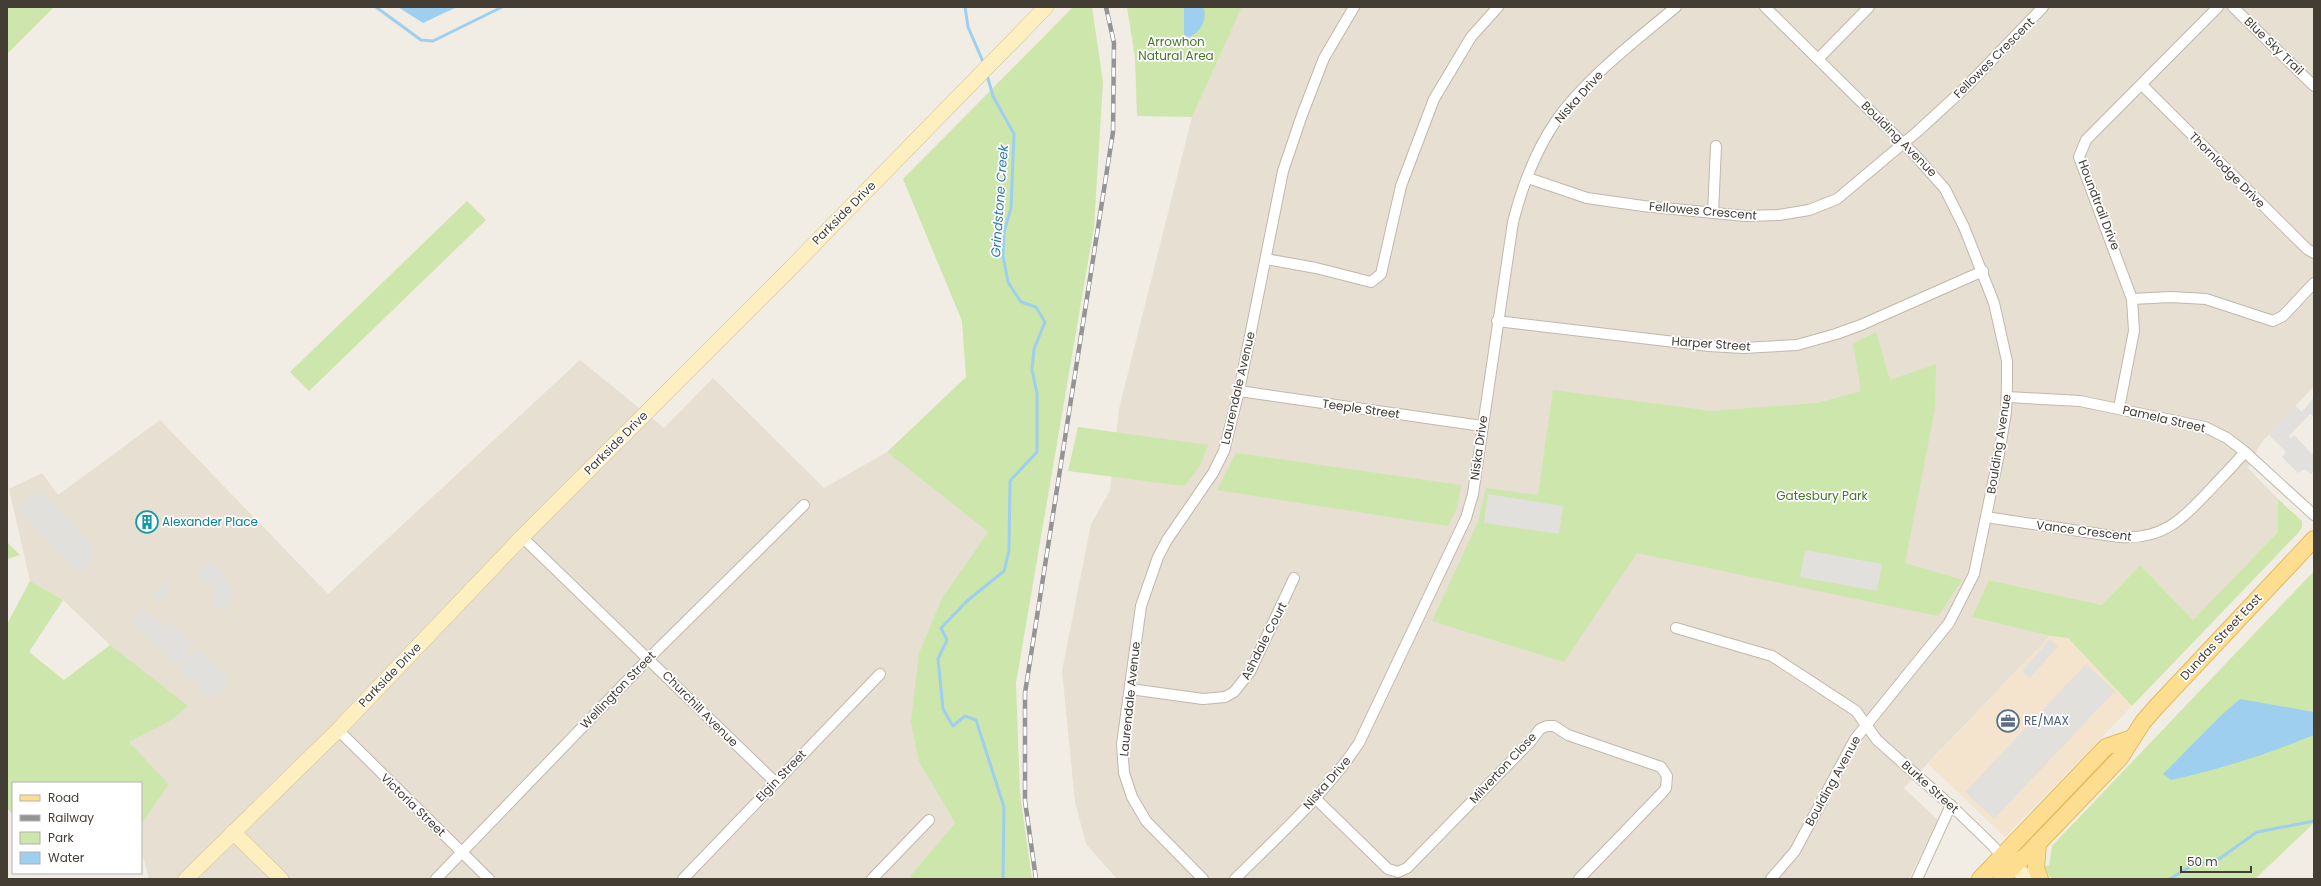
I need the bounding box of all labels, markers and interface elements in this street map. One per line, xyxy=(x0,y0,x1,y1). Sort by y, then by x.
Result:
street label: Fellowes Crescent xyxy=(1949,13,2038,102)
street label: Blue Sky Trail xyxy=(2241,13,2308,78)
park label: Arrowhon Natural Area xyxy=(1138,33,1214,64)
street label: Niska Drive xyxy=(1550,67,1607,127)
street label: Boulding Avenue xyxy=(1858,97,1941,180)
street label: Thornlodge Drive xyxy=(2185,128,2269,212)
water label: Grindstone Creek xyxy=(986,143,1013,258)
street label: Houndtrail Drive xyxy=(2074,157,2125,252)
street label: Parkside Drive xyxy=(808,177,879,248)
street label: Fellowes Crescent xyxy=(1648,197,1758,224)
street label: Laurendale Avenue xyxy=(1216,330,1259,446)
street label: Harper Street xyxy=(1671,332,1751,355)
street label: Boulding Avenue xyxy=(1982,393,2015,495)
street label: Teeple Street xyxy=(1321,395,1401,422)
street label: Pamela Street xyxy=(2121,401,2207,436)
street label: Parkside Drive xyxy=(580,407,651,478)
street label: Niska Drive xyxy=(1466,414,1491,481)
park label: Gatesbury Park xyxy=(1776,487,1869,504)
building icon: Alexander Place xyxy=(134,509,160,535)
place label: Alexander Place xyxy=(162,513,258,530)
street label: Vance Crescent xyxy=(2035,516,2133,545)
street label: Dundas Street East xyxy=(2176,590,2265,684)
street label: Ashdale Court xyxy=(1237,599,1290,683)
street label: Parkside Drive xyxy=(354,639,425,711)
street label: Laurendale Avenue xyxy=(1115,641,1144,757)
street label: Wellington Street xyxy=(576,647,659,732)
street label: Churchill Avenue xyxy=(659,667,742,750)
office icon: RE/MAX xyxy=(1995,708,2021,734)
place label: RE/MAX xyxy=(2024,712,2069,729)
street label: Milverton Close xyxy=(1465,728,1540,807)
street label: Boulding Avenue xyxy=(1801,733,1864,829)
street label: Elgin Street xyxy=(752,746,810,805)
street label: Niska Drive xyxy=(1299,752,1354,813)
street label: Burke Street xyxy=(1898,756,1963,817)
street label: Victoria Street xyxy=(377,769,450,840)
legend xyxy=(12,782,142,874)
text: Road xyxy=(48,789,79,806)
text: Railway xyxy=(48,809,94,826)
text: Park xyxy=(48,829,75,846)
scale bar xyxy=(2181,848,2251,874)
text: Water xyxy=(48,849,85,866)
text: 50 m xyxy=(2187,853,2218,870)

